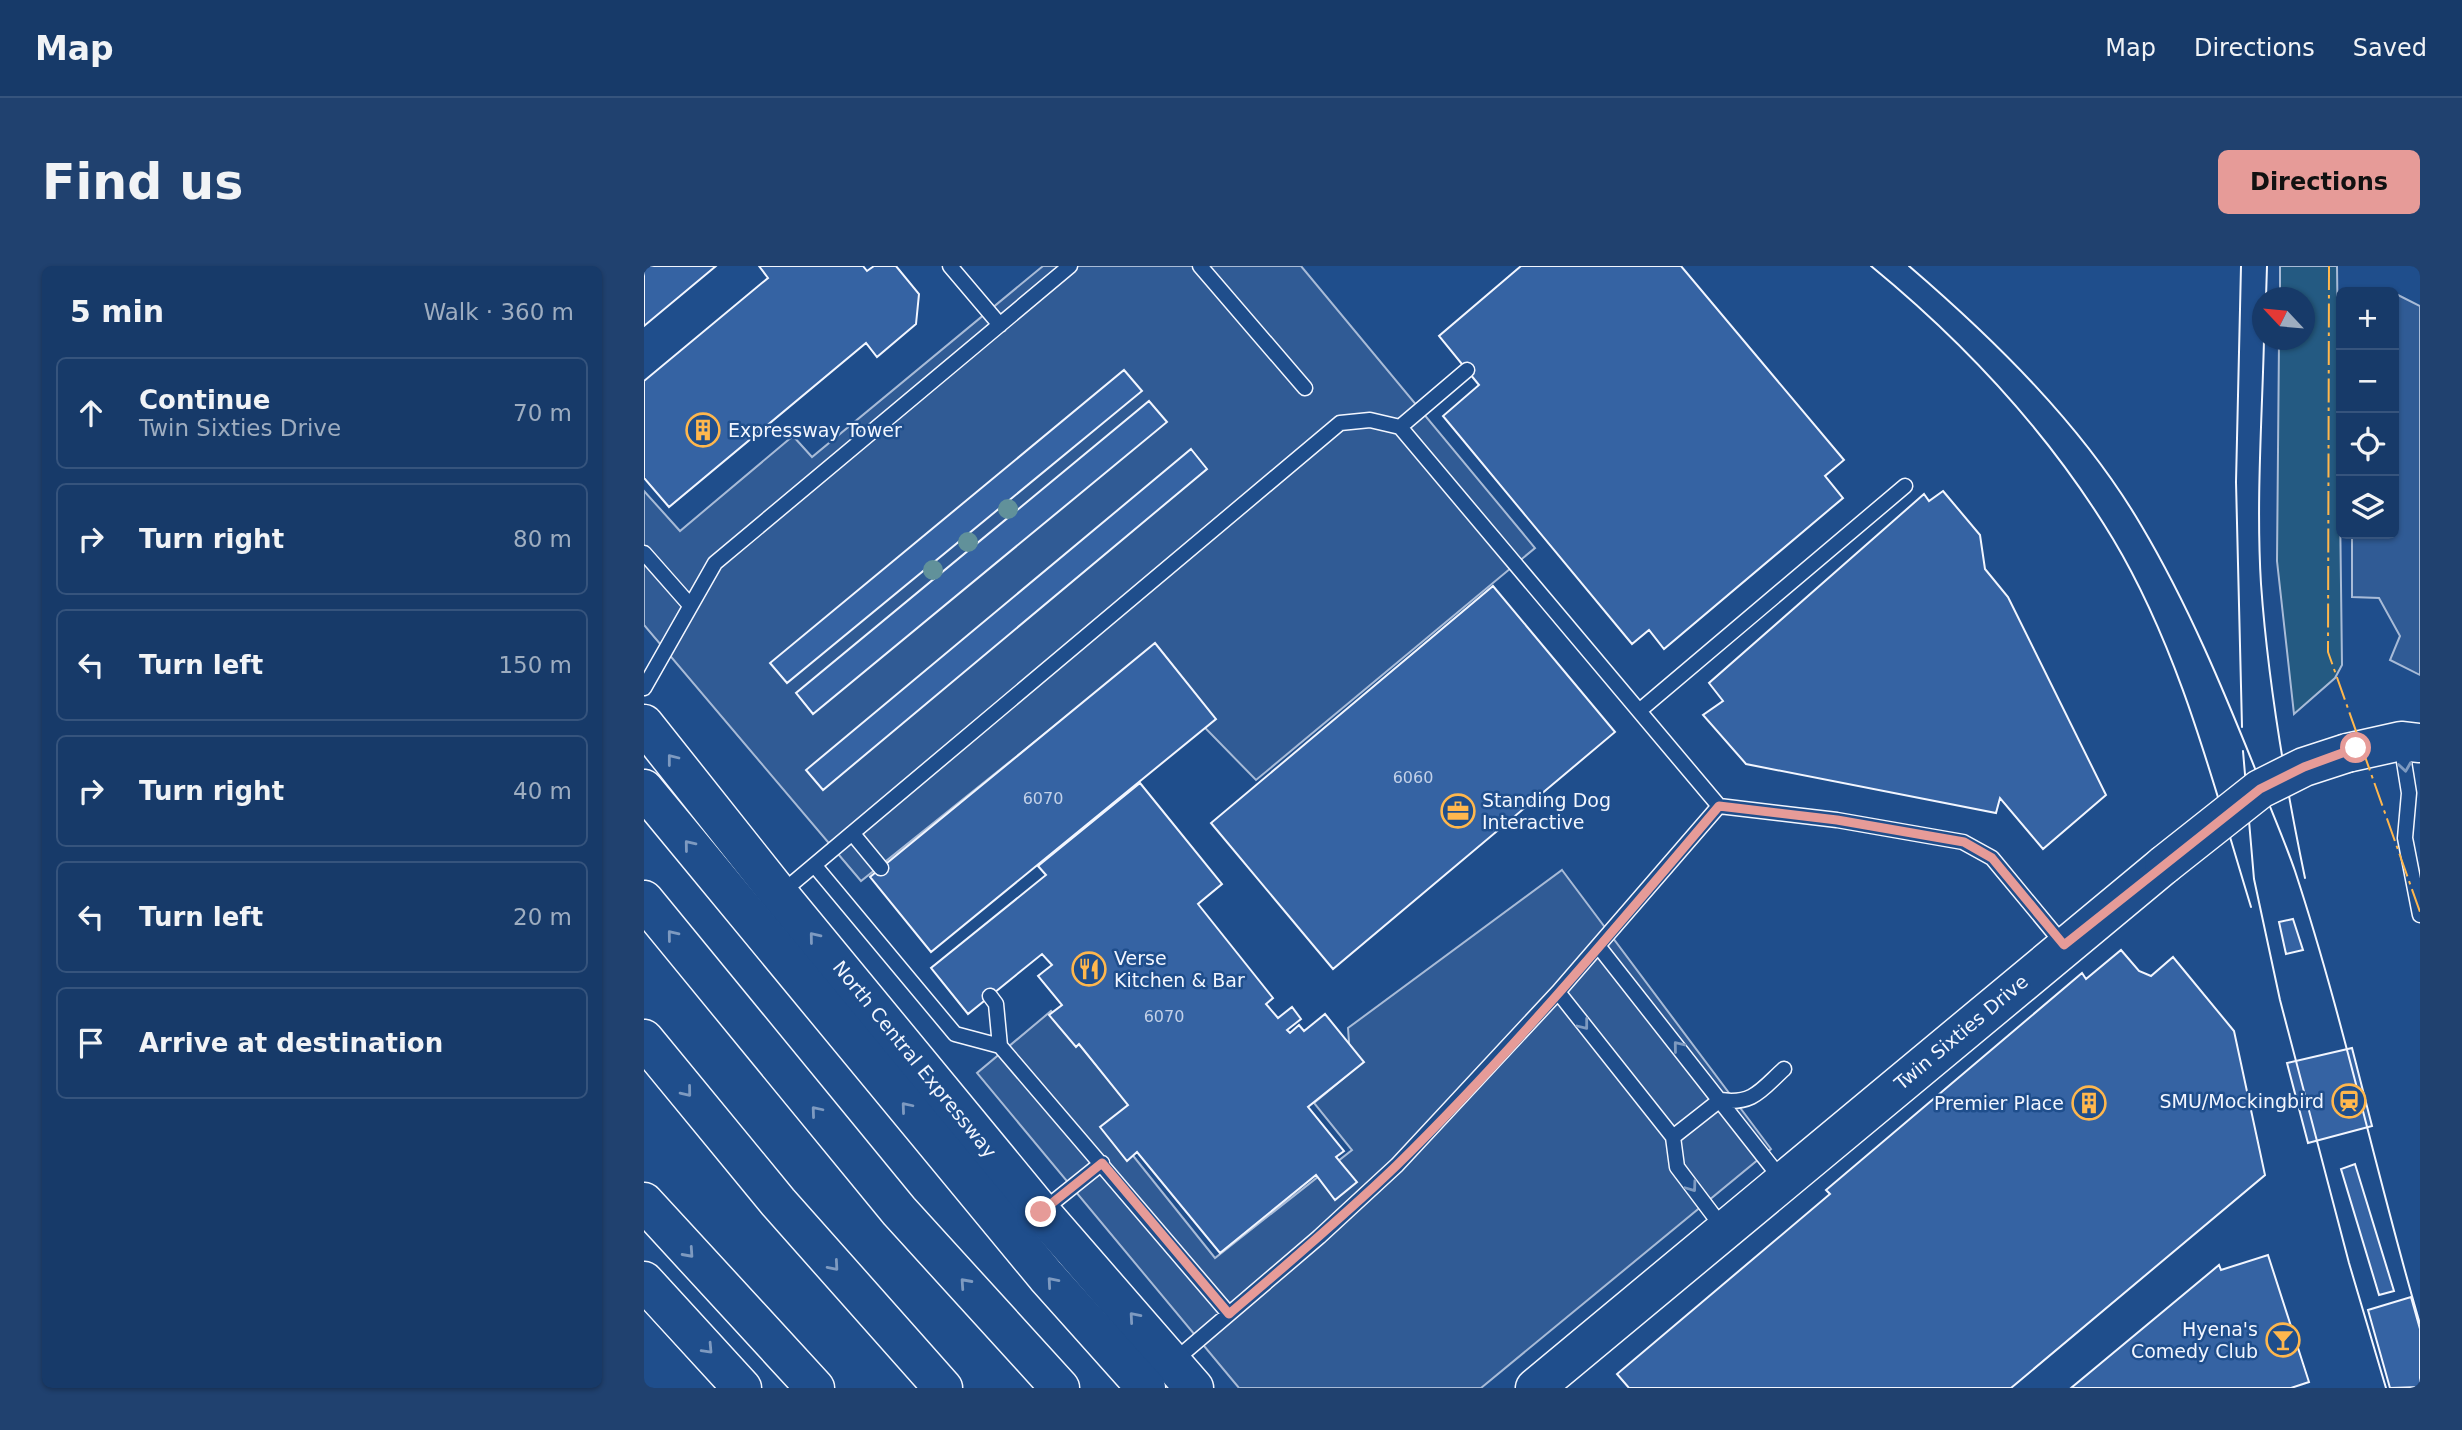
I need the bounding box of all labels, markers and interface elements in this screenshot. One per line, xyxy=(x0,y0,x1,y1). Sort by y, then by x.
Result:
text: Map xyxy=(35,29,114,68)
text: Map xyxy=(2105,34,2156,62)
text: Directions xyxy=(2194,34,2315,62)
text: Saved xyxy=(2353,34,2427,62)
button: Directions xyxy=(2218,150,2420,214)
text: Find us xyxy=(42,154,243,211)
north arrow xyxy=(2252,287,2315,350)
map controls xyxy=(2336,287,2399,539)
button: + xyxy=(2336,287,2399,350)
text: 5 min xyxy=(70,294,164,329)
text: Walk · 360 m xyxy=(423,299,574,325)
button: − xyxy=(2336,350,2399,413)
text: Continue xyxy=(139,385,270,415)
icon: ahead xyxy=(72,394,110,432)
text: 70 m xyxy=(513,400,572,426)
building icon: Expressway Tower xyxy=(684,411,722,449)
button: locate xyxy=(2336,413,2399,476)
text: Twin Sixties Drive xyxy=(139,415,341,441)
place label: Expressway Tower xyxy=(728,419,902,441)
button: layers xyxy=(2336,476,2399,539)
icon: right xyxy=(72,520,110,558)
text: Turn right xyxy=(139,524,284,554)
text: 80 m xyxy=(513,526,572,552)
icon: left xyxy=(72,646,110,684)
text: Turn left xyxy=(139,650,263,680)
text: 150 m xyxy=(498,652,572,678)
route start xyxy=(2340,732,2371,763)
one-way arrow xyxy=(668,755,681,767)
one-way arrow xyxy=(2397,761,2412,773)
house number: 6060 xyxy=(1393,768,1433,787)
icon: right xyxy=(72,772,110,810)
text: Turn right xyxy=(139,776,284,806)
text: 40 m xyxy=(513,778,572,804)
house number: 6070 xyxy=(1023,789,1063,808)
place label: Standing Dog Interactive xyxy=(1482,789,1611,833)
office icon: Standing Dog Interactive xyxy=(1439,792,1477,830)
one-way arrow xyxy=(685,840,697,853)
icon: left xyxy=(72,898,110,936)
text: Turn left xyxy=(139,902,263,932)
text: 20 m xyxy=(513,904,572,930)
one-way arrow xyxy=(668,930,680,943)
one-way arrow xyxy=(810,932,823,944)
place label: Verse Kitchen & Bar xyxy=(1114,947,1245,991)
restaurant icon: Verse Kitchen & Bar xyxy=(1070,950,1108,988)
street label: North Central Expressway xyxy=(829,956,1001,1162)
street label: Twin Sixties Drive xyxy=(1889,970,2032,1095)
house number: 6070 xyxy=(1144,1007,1184,1026)
one-way arrow xyxy=(1576,1018,1589,1030)
icon: arrive xyxy=(72,1024,110,1062)
text: Arrive at destination xyxy=(139,1028,443,1058)
one-way arrow xyxy=(1673,1042,1686,1054)
station icon: SMU/Mockingbird xyxy=(2330,1082,2368,1120)
one-way arrow xyxy=(679,1083,691,1096)
building icon: Premier Place xyxy=(2070,1084,2108,1122)
place label: SMU/Mockingbird xyxy=(2160,1090,2324,1112)
place label: Premier Place xyxy=(1934,1092,2064,1114)
one-way arrow xyxy=(902,1103,914,1116)
one-way arrow xyxy=(812,1107,824,1120)
one-way arrow xyxy=(1683,1179,1696,1192)
route end xyxy=(1025,1196,1056,1227)
one-way arrow xyxy=(681,1245,693,1258)
one-way arrow xyxy=(825,1257,838,1270)
one-way arrow xyxy=(1048,1277,1060,1290)
one-way arrow xyxy=(961,1278,973,1291)
one-way arrow xyxy=(1130,1313,1142,1326)
place label: Hyena's Comedy Club xyxy=(2131,1318,2258,1362)
bar icon: Hyena's Comedy Club xyxy=(2264,1321,2302,1359)
one-way arrow xyxy=(699,1340,712,1353)

